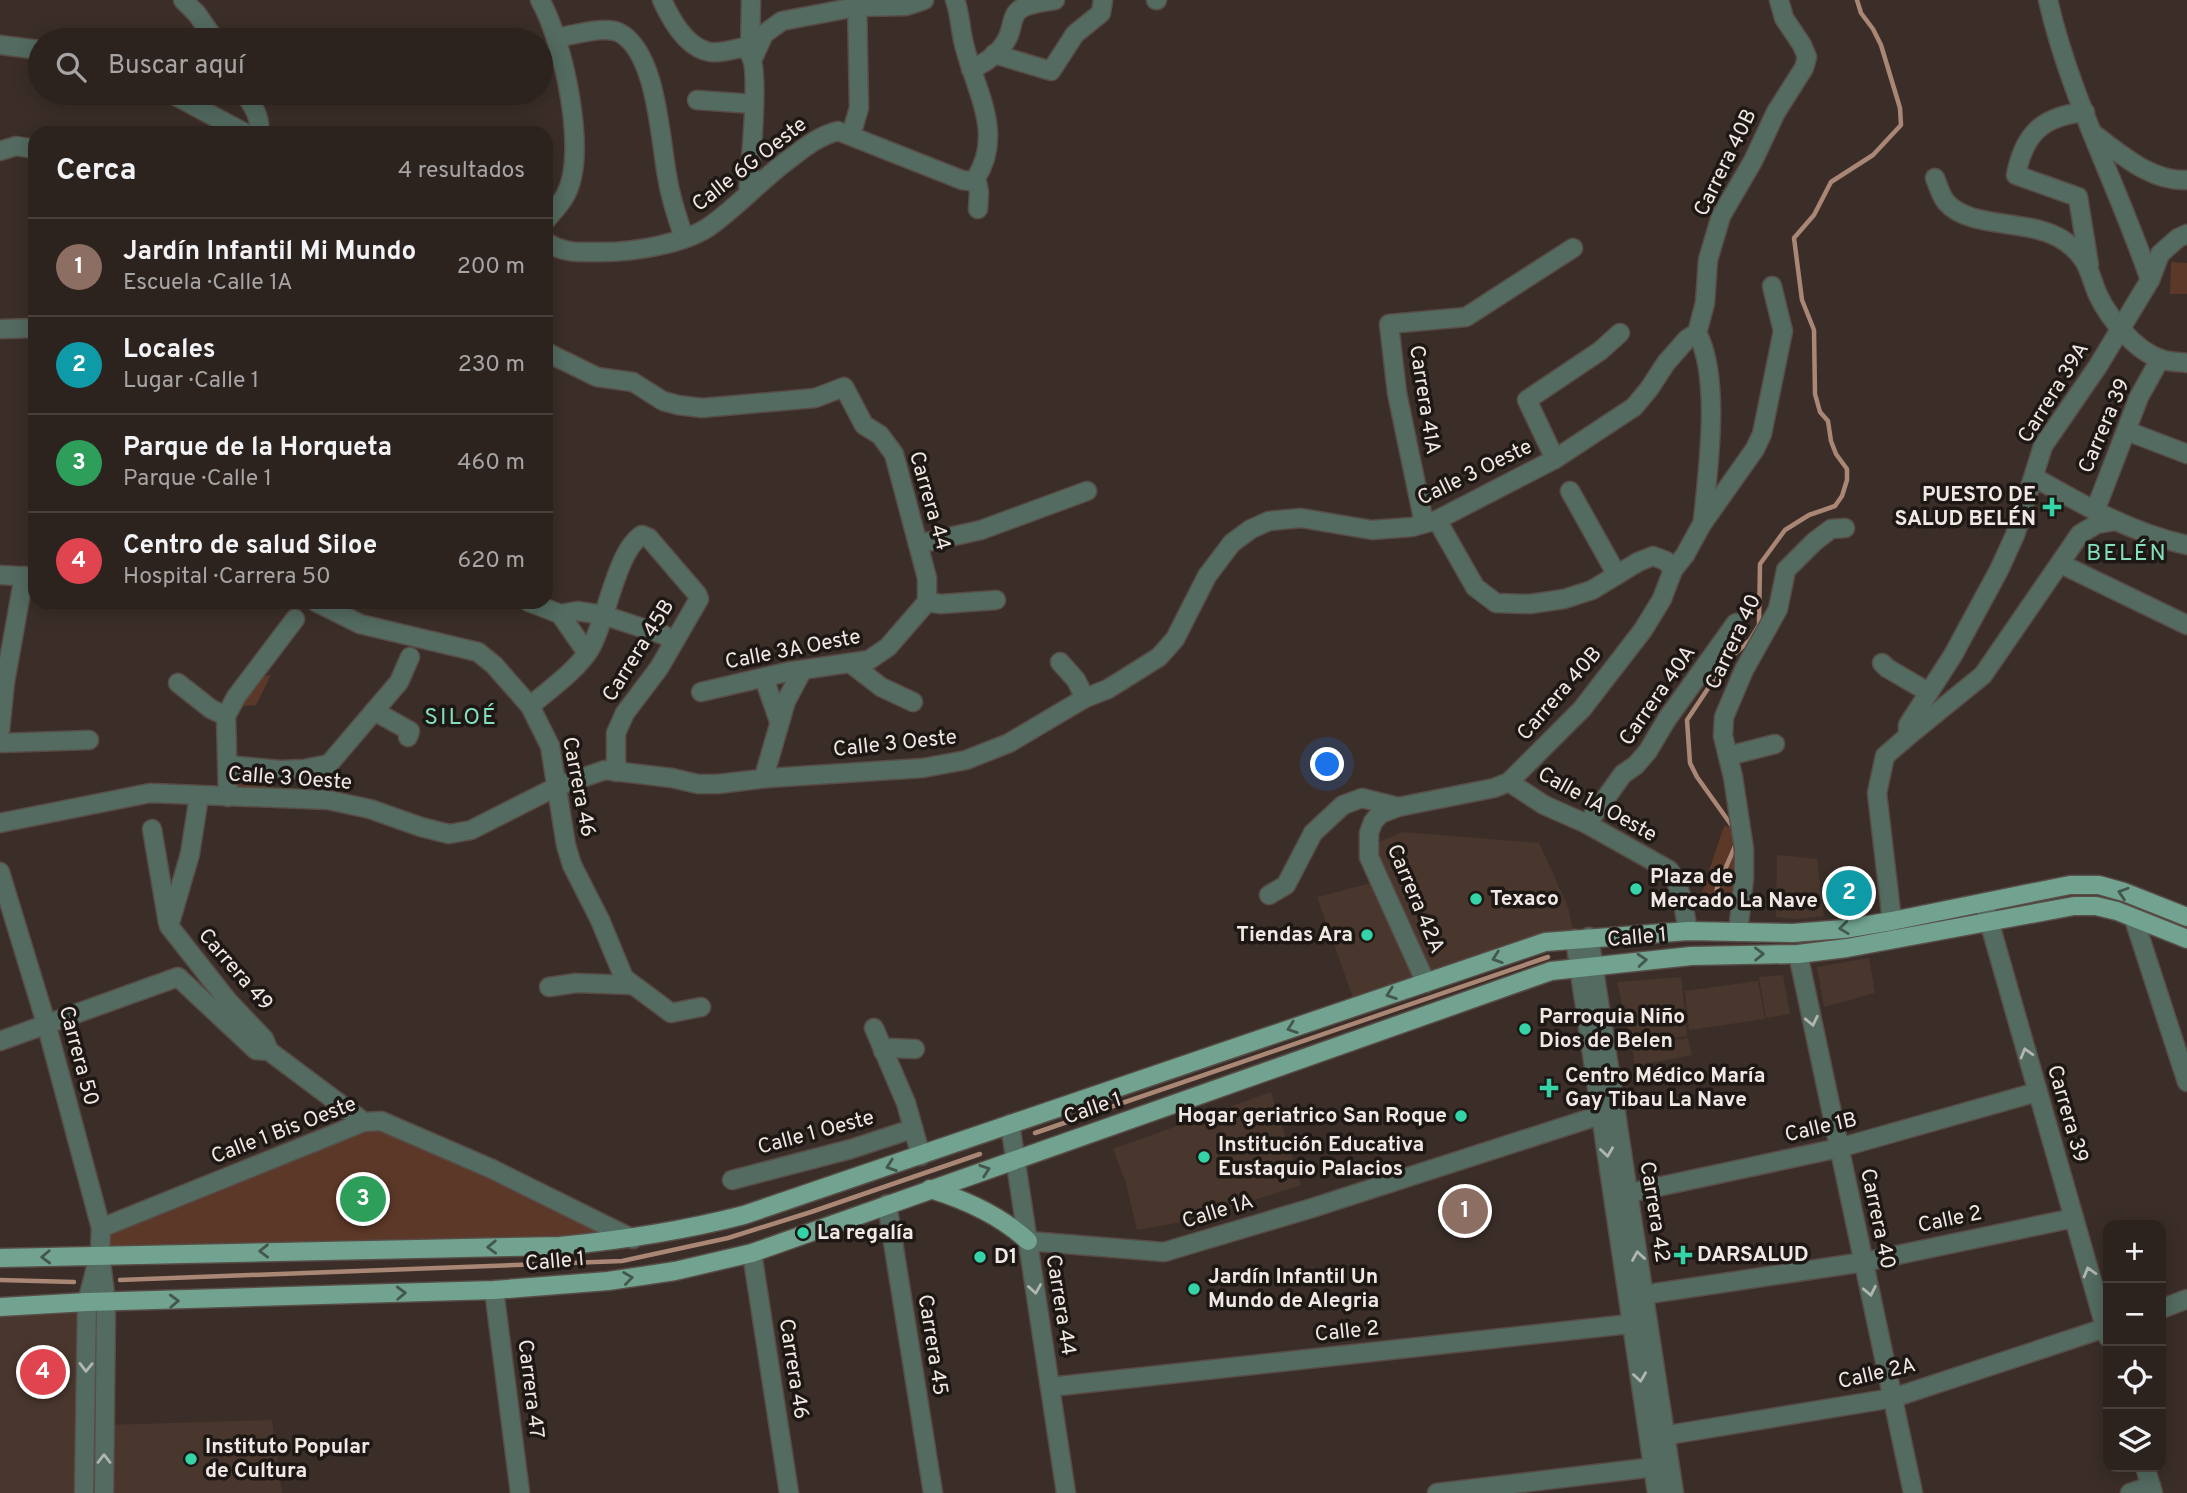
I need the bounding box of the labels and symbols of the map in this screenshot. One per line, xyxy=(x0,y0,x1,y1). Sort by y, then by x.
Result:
street label: Carrera 40B xyxy=(1688,105,1764,221)
street label: Calle 6G Oeste xyxy=(687,112,813,218)
street label: Carrera 39A xyxy=(2012,337,2096,449)
street label: Carrera 41A xyxy=(1402,343,1446,457)
street label: Carrera 39 xyxy=(2073,374,2137,478)
street label: Calle 3 Oeste xyxy=(1413,434,1537,512)
street label: Carrera 44 xyxy=(902,448,956,554)
place label: PUESTO DE SALUD BELÉN xyxy=(1895,482,2036,533)
marker: PUESTO DE SALUD BELÉN xyxy=(2042,497,2062,517)
district label: BELÉN xyxy=(2086,539,2168,569)
street label: Carrera 40 xyxy=(1700,590,1768,694)
street label: Carrera 45B xyxy=(597,595,681,707)
street label: Calle 3A Oeste xyxy=(723,624,863,676)
street label: Carrera 40B xyxy=(1512,641,1608,747)
street label: Carrera 40A xyxy=(1614,641,1702,751)
district label: SILOÉ xyxy=(424,703,498,733)
street label: Calle 3 Oeste xyxy=(832,724,958,764)
street label: Carrera 46 xyxy=(555,735,601,839)
your location xyxy=(1310,747,1344,781)
street label: Calle 3 Oeste xyxy=(227,761,353,797)
street label: Calle 1A Oeste xyxy=(1533,761,1661,849)
street label: Carrera 42A xyxy=(1380,840,1450,958)
place label: Plaza de Mercado La Nave xyxy=(1650,864,1818,915)
pin: 2 xyxy=(1826,867,1872,919)
marker: Plaza de Mercado La Nave xyxy=(1628,881,1644,897)
place label: Texaco xyxy=(1490,886,1559,913)
one-way arrow xyxy=(2118,887,2130,901)
marker: Texaco xyxy=(1468,891,1484,907)
one-way arrow xyxy=(1839,921,1850,936)
place label: Tiendas Ara xyxy=(1236,922,1353,949)
street label: Calle 1 xyxy=(1606,922,1668,954)
street label: Carrera 49 xyxy=(192,923,278,1017)
marker: Tiendas Ara xyxy=(1359,927,1375,943)
one-way arrow xyxy=(1754,947,1765,962)
one-way arrow xyxy=(1492,950,1504,964)
one-way arrow xyxy=(1637,953,1648,968)
one-way arrow xyxy=(1385,986,1397,1001)
street label: Carrera 50 xyxy=(52,1003,104,1109)
place label: Parroquia Niño Dios de Belen xyxy=(1539,1004,1685,1055)
one-way arrow xyxy=(1803,1015,1818,1027)
one-way arrow xyxy=(1286,1020,1298,1034)
marker: Parroquia Niño Dios de Belen xyxy=(1517,1021,1533,1037)
one-way arrow xyxy=(2020,1047,2035,1059)
street label: Carrera 39 xyxy=(2040,1062,2094,1166)
place label: Centro Médico María Gay Tibau La Nave xyxy=(1565,1063,1765,1114)
marker: Centro Médico María Gay Tibau La Nave xyxy=(1539,1078,1559,1098)
street label: Calle 1 xyxy=(1060,1087,1126,1131)
street label: Calle 1 Bis Oeste xyxy=(208,1091,360,1171)
place label: Hogar geriatrico San Roque xyxy=(1177,1103,1447,1130)
street label: Calle 1 Oeste xyxy=(755,1104,877,1162)
street label: Calle 1B xyxy=(1782,1107,1860,1149)
marker: Hogar geriatrico San Roque xyxy=(1453,1108,1469,1124)
place label: Institución Educativa Eustaquio Palacios xyxy=(1218,1132,1424,1183)
one-way arrow xyxy=(1599,1146,1614,1158)
marker: Institución Educativa Eustaquio Palacios xyxy=(1196,1149,1212,1165)
one-way arrow xyxy=(885,1158,898,1172)
street label: Carrera 42 xyxy=(1633,1160,1675,1264)
one-way arrow xyxy=(979,1164,991,1178)
street label: Carrera 40 xyxy=(1853,1166,1901,1272)
pin: 3 xyxy=(340,1173,386,1225)
pin: 1 xyxy=(1442,1185,1488,1237)
street label: Calle 1A xyxy=(1179,1188,1257,1236)
street label: Calle 2 xyxy=(1916,1200,1984,1240)
place label: La regalía xyxy=(817,1220,914,1247)
marker: La regalía xyxy=(795,1225,811,1241)
one-way arrow xyxy=(486,1239,496,1255)
place label: DARSALUD xyxy=(1697,1242,1809,1269)
one-way arrow xyxy=(258,1243,269,1259)
place label: D1 xyxy=(994,1244,1017,1271)
street label: Calle 1 xyxy=(524,1246,586,1278)
marker: DARSALUD xyxy=(1675,1247,1691,1263)
one-way arrow xyxy=(40,1249,51,1264)
marker: D1 xyxy=(972,1249,988,1265)
one-way arrow xyxy=(1631,1250,1646,1262)
street label: Carrera 44 xyxy=(1039,1253,1081,1357)
place label: Jardín Infantil Un Mundo de Alegria xyxy=(1208,1264,1379,1315)
one-way arrow xyxy=(2083,1266,2098,1278)
one-way arrow xyxy=(622,1270,634,1285)
marker: Jardín Infantil Un Mundo de Alegria xyxy=(1186,1281,1202,1297)
one-way arrow xyxy=(1027,1283,1042,1295)
one-way arrow xyxy=(1861,1285,1876,1297)
one-way arrow xyxy=(396,1286,407,1301)
one-way arrow xyxy=(169,1293,180,1308)
street label: Carrera 45 xyxy=(911,1293,953,1397)
street label: Calle 2 xyxy=(1313,1315,1381,1349)
street label: Carrera 46 xyxy=(772,1317,814,1421)
street label: Carrera 47 xyxy=(511,1338,549,1440)
pin: 4 xyxy=(20,1346,66,1398)
street label: Calle 2A xyxy=(1835,1352,1919,1396)
one-way arrow xyxy=(78,1362,94,1373)
one-way arrow xyxy=(1632,1371,1647,1383)
place label: Instituto Popular de Cultura xyxy=(205,1434,370,1485)
marker: Instituto Popular de Cultura xyxy=(183,1451,199,1467)
one-way arrow xyxy=(96,1453,112,1464)

